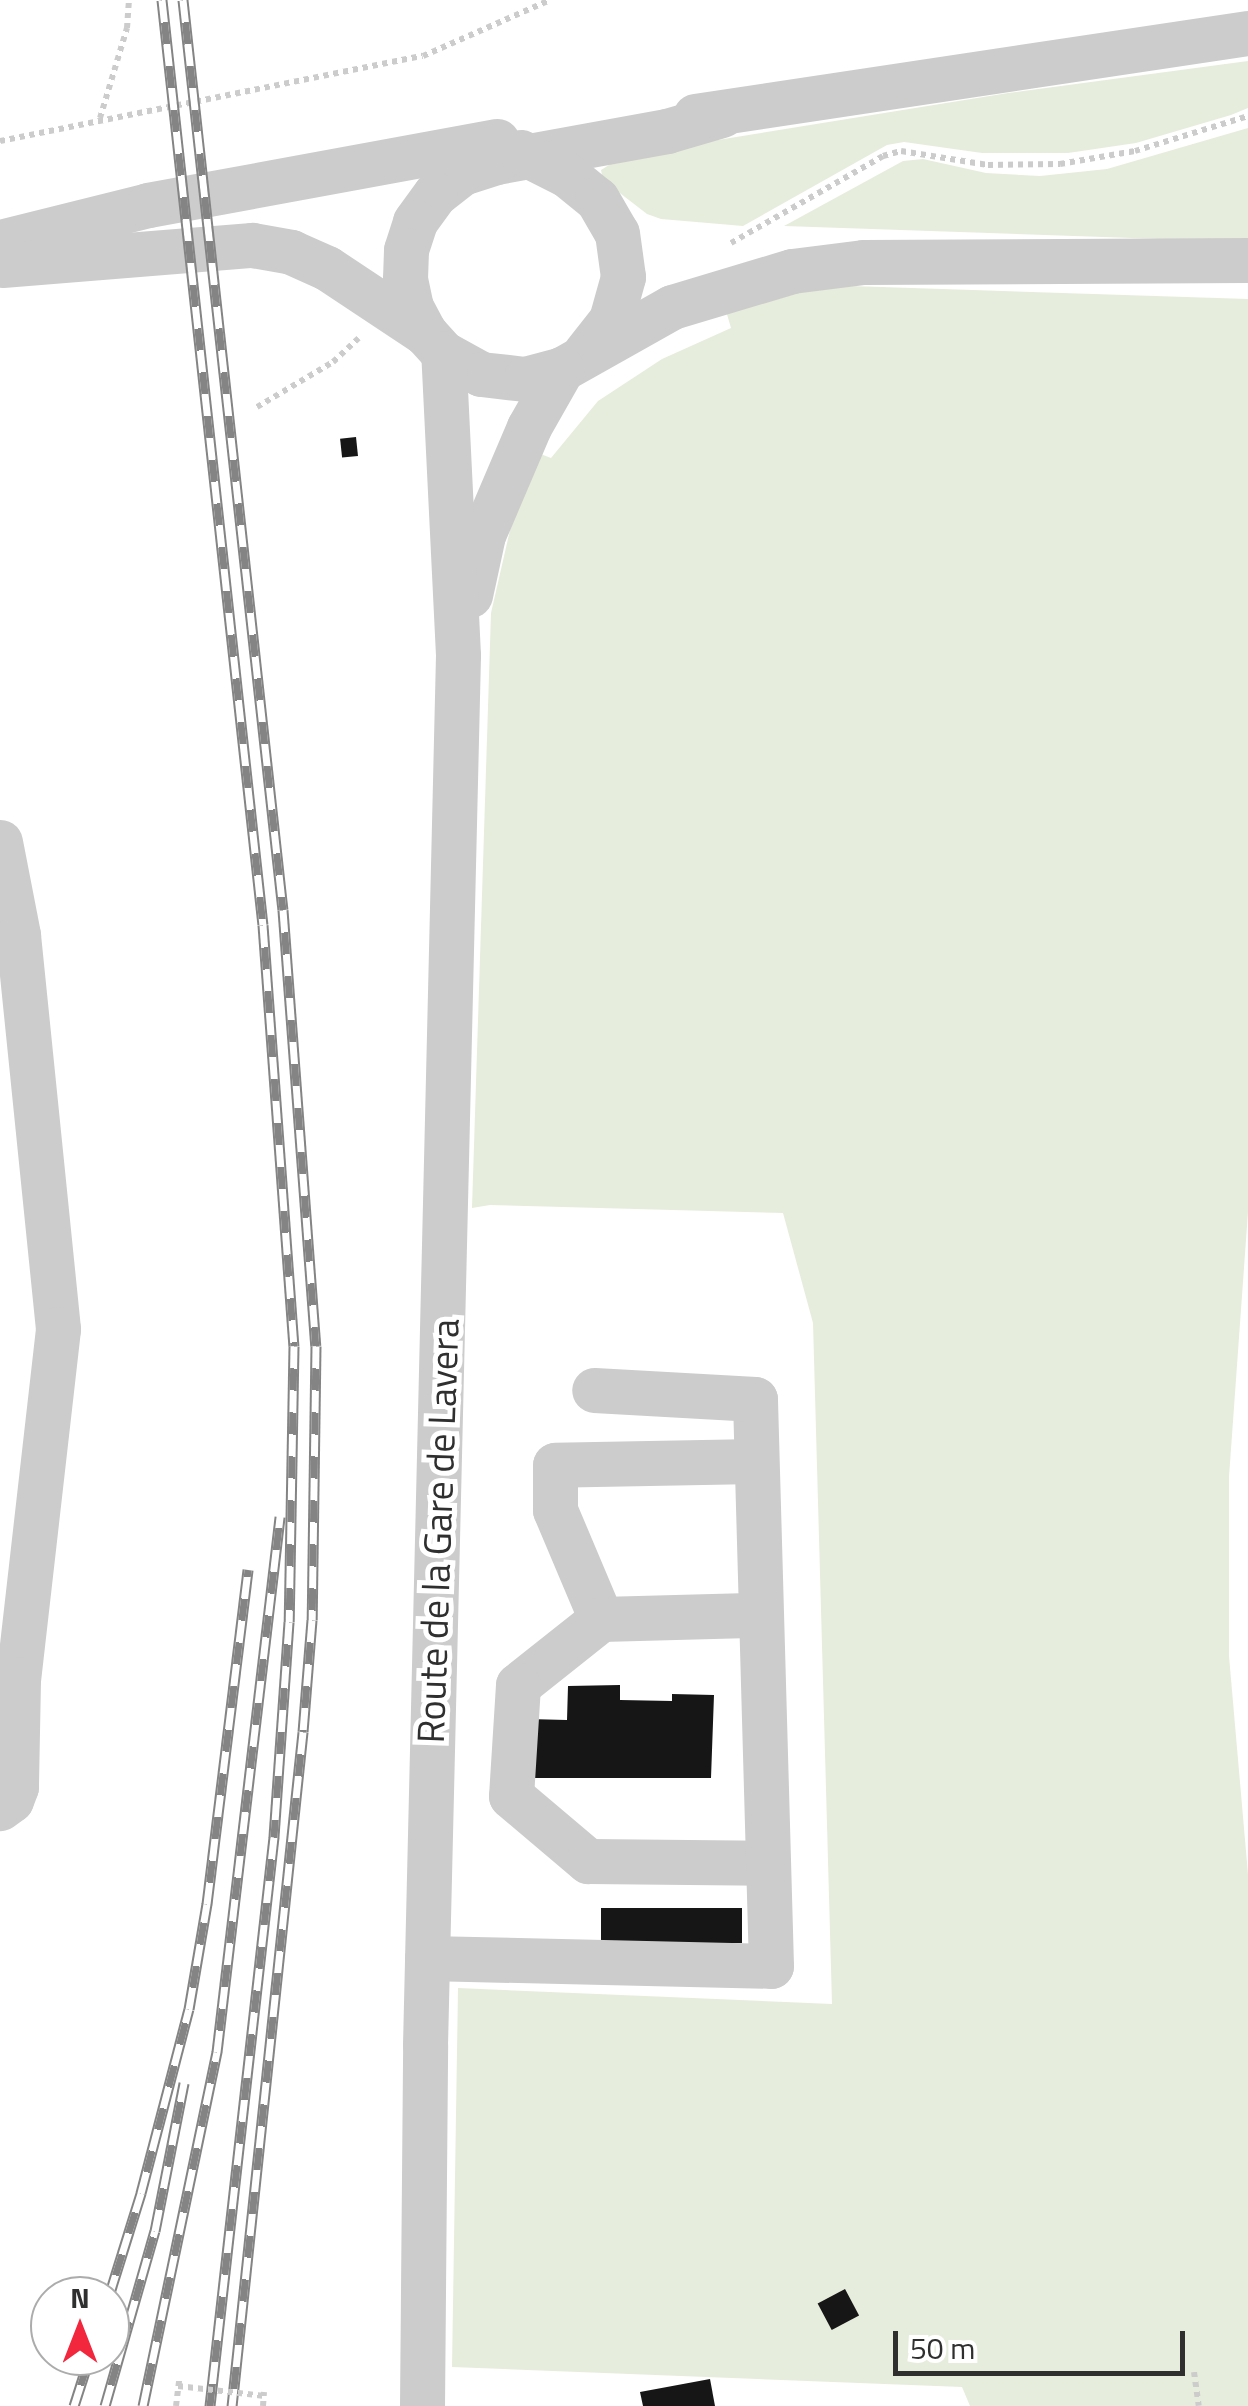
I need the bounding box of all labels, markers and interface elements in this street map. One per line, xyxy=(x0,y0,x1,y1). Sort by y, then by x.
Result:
street label: Route de la Gare de Lavera xyxy=(408,1318,468,1744)
north arrow xyxy=(30,2276,130,2376)
text: N xyxy=(70,2276,90,2319)
scale bar xyxy=(898,2311,1190,2373)
text: 50 m xyxy=(910,2325,975,2371)

